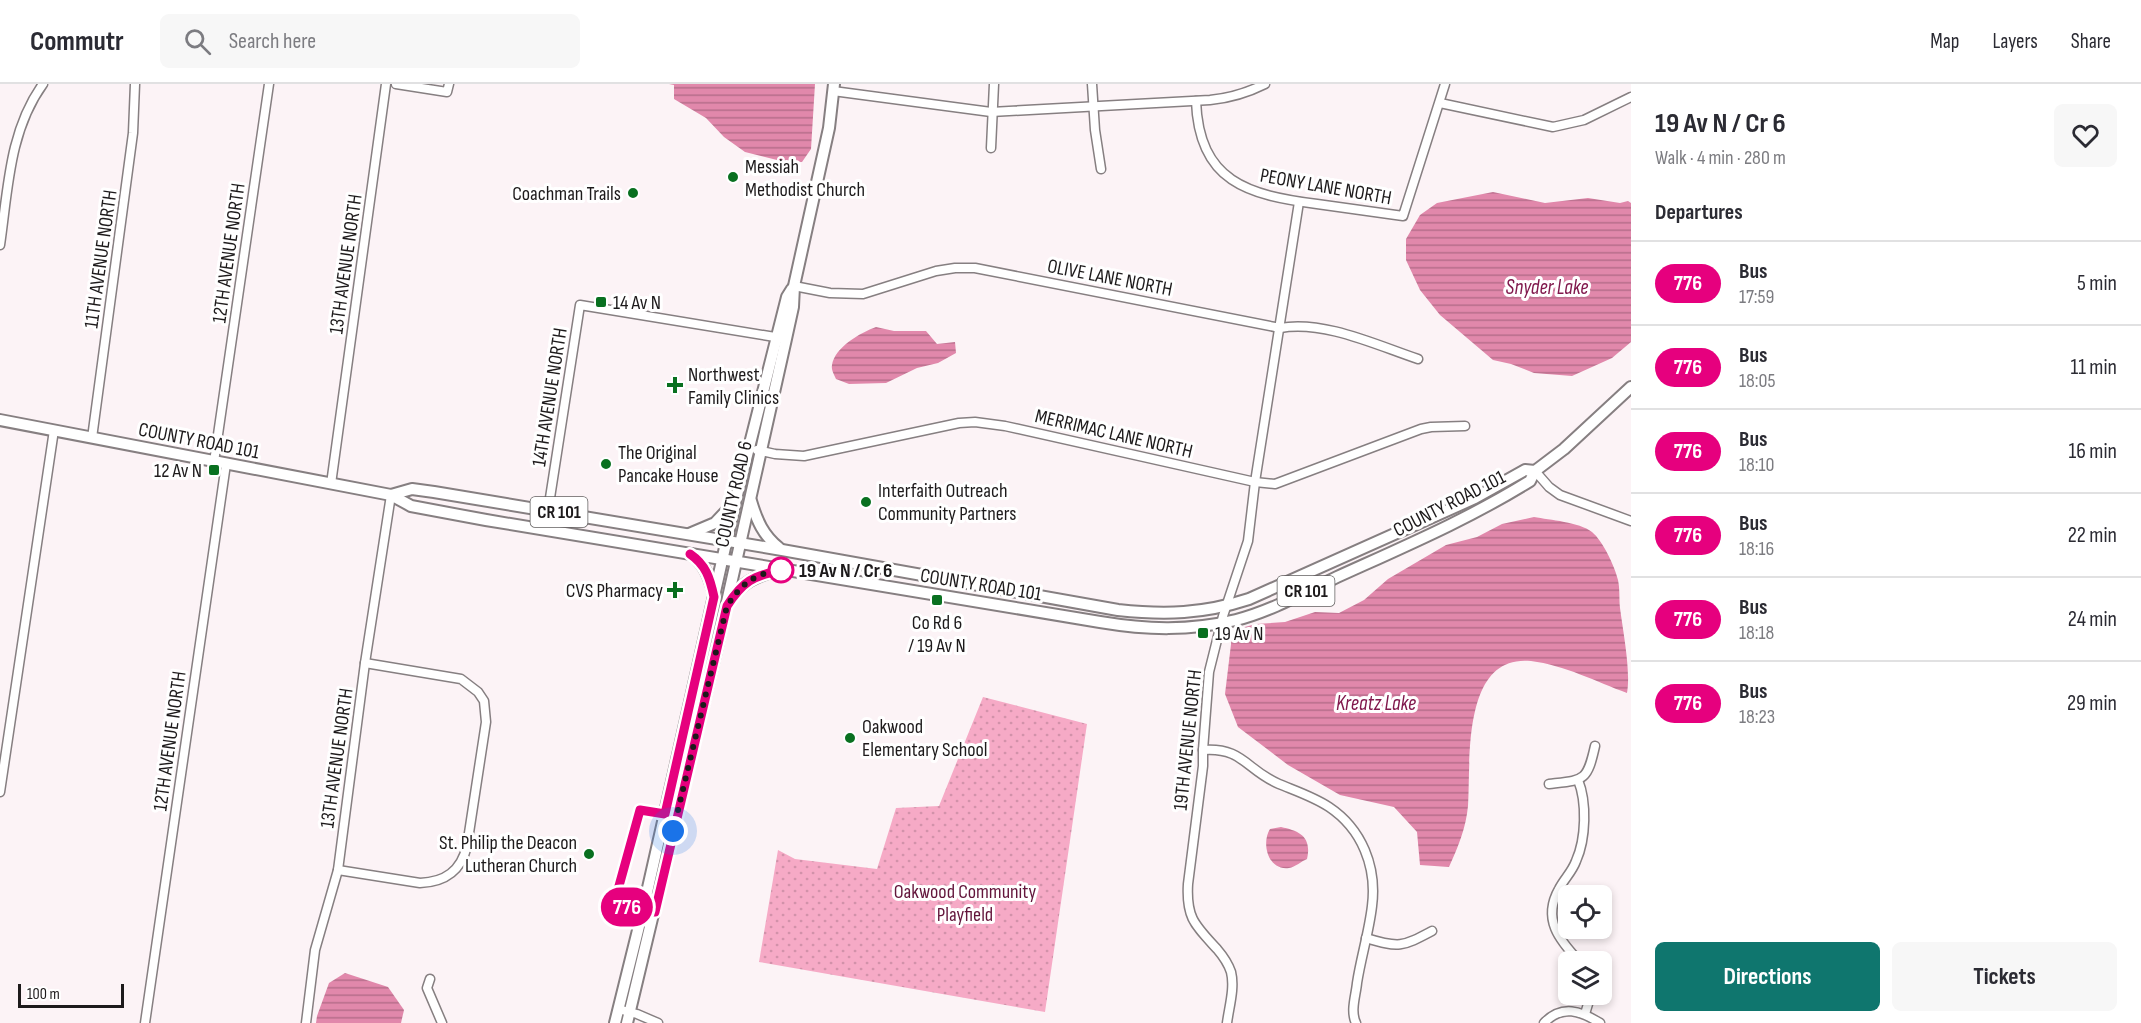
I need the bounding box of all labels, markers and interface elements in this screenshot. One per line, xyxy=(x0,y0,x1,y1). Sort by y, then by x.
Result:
search box xyxy=(160,14,580,68)
text: Commutr xyxy=(30,25,124,58)
icon: search xyxy=(181,25,214,58)
text: Search here xyxy=(229,28,316,55)
text: Map xyxy=(1930,29,1959,54)
text: Layers xyxy=(1992,29,2038,54)
text: Share xyxy=(2071,29,2111,54)
button: heart xyxy=(2054,104,2117,167)
text: 19 Av N / Cr 6 xyxy=(1655,107,1786,140)
text: Walk · 4 min · 280 m xyxy=(1655,146,1786,170)
place label: Messiah Methodist Church xyxy=(745,155,865,202)
street label: PEONY LANE NORTH xyxy=(1258,164,1393,210)
marker: Messiah Methodist Church xyxy=(726,170,740,184)
street label: 12TH AVENUE NORTH xyxy=(207,182,251,325)
place label: Coachman Trails xyxy=(512,182,621,206)
marker: Coachman Trails xyxy=(626,186,640,200)
street label: 11TH AVENUE NORTH xyxy=(79,188,123,330)
street label: 13TH AVENUE NORTH xyxy=(324,193,368,336)
text: Departures xyxy=(1655,199,1743,226)
street label: OLIVE LANE NORTH xyxy=(1045,254,1174,302)
text: Bus xyxy=(1739,258,1768,285)
text: 5 min xyxy=(2077,270,2117,297)
text: 776 xyxy=(1674,271,1702,296)
water label: Snyder Lake xyxy=(1506,275,1588,300)
text: 17:59 xyxy=(1739,285,1774,309)
place label: 14 Av N xyxy=(613,291,661,315)
marker: 14 Av N xyxy=(594,295,608,309)
street label: 14TH AVENUE NORTH xyxy=(527,326,573,468)
text: Bus xyxy=(1739,342,1768,369)
text: 11 min xyxy=(2070,354,2117,381)
text: 776 xyxy=(1674,355,1702,380)
place label: Northwest Family Clinics xyxy=(688,363,779,410)
text: 18:05 xyxy=(1739,369,1775,393)
marker: Northwest Family Clinics xyxy=(666,376,684,394)
street label: MERRIMAC LANE NORTH xyxy=(1033,404,1195,464)
street label: COUNTY ROAD 101 xyxy=(136,418,261,464)
text: Bus xyxy=(1739,426,1768,453)
text: 16 min xyxy=(2069,438,2117,465)
street label: COUNTY ROAD 6 xyxy=(710,439,758,550)
text: 776 xyxy=(1674,439,1702,464)
place label: The Original Pancake House xyxy=(618,441,718,488)
text: 18:10 xyxy=(1739,453,1774,477)
marker: The Original Pancake House xyxy=(599,457,613,471)
place label: 12 Av N xyxy=(154,459,202,483)
marker: 12 Av N xyxy=(207,463,221,477)
street label: COUNTY ROAD 101 xyxy=(1389,465,1509,542)
place label: Interfaith Outreach Community Partners xyxy=(878,479,1016,526)
marker: Interfaith Outreach Community Partners xyxy=(859,495,873,509)
road number: CR 101 xyxy=(530,497,588,527)
text: Bus xyxy=(1739,510,1768,537)
text: 22 min xyxy=(2068,522,2117,549)
text: 776 xyxy=(1674,523,1702,548)
text: 18:16 xyxy=(1739,537,1774,561)
marker: 19 Av N / Cr 6 xyxy=(768,557,794,583)
place label: 19 Av N / Cr 6 xyxy=(799,559,892,583)
street label: COUNTY ROAD 101 xyxy=(918,564,1043,606)
road number: CR 101 xyxy=(1278,576,1334,606)
place label: CVS Pharmacy xyxy=(566,579,663,603)
marker: CVS Pharmacy xyxy=(668,583,682,597)
marker: Co Rd 6 / 19 Av N xyxy=(930,593,944,607)
text: Bus xyxy=(1739,594,1768,621)
text: 24 min xyxy=(2068,606,2117,633)
text: 776 xyxy=(1674,607,1702,632)
place label: Co Rd 6 / 19 Av N xyxy=(908,611,966,658)
text: 18:18 xyxy=(1739,621,1774,645)
place label: 19 Av N xyxy=(1215,622,1263,646)
marker: 19 Av N xyxy=(1196,626,1210,640)
street label: 19TH AVENUE NORTH xyxy=(1169,669,1207,812)
street label: 12TH AVENUE NORTH xyxy=(148,670,192,813)
text: Bus xyxy=(1739,678,1768,705)
street label: 13TH AVENUE NORTH xyxy=(315,687,359,830)
text: 29 min xyxy=(2067,690,2117,717)
water label: Kreatz Lake xyxy=(1336,691,1416,716)
text: 776 xyxy=(1674,691,1702,716)
text: 18:23 xyxy=(1739,705,1775,729)
place label: Oakwood Elementary School xyxy=(862,715,988,762)
marker: Oakwood Elementary School xyxy=(843,731,857,745)
your location xyxy=(658,816,688,846)
place label: St. Philip the Deacon Lutheran Church xyxy=(439,831,577,878)
marker: St. Philip the Deacon Lutheran Church xyxy=(582,847,596,861)
park label: Oakwood Community Playfield xyxy=(894,880,1036,927)
map controls xyxy=(1558,885,1612,1005)
button: locate xyxy=(1558,885,1612,939)
line badge: 776 xyxy=(592,888,662,926)
text: 776 xyxy=(613,895,641,920)
button: Directions xyxy=(1655,942,1880,1011)
button: Tickets xyxy=(1892,942,2117,1011)
button: layers xyxy=(1558,951,1612,1005)
scale bar xyxy=(18,981,124,1008)
text: 100 m xyxy=(27,985,60,1004)

